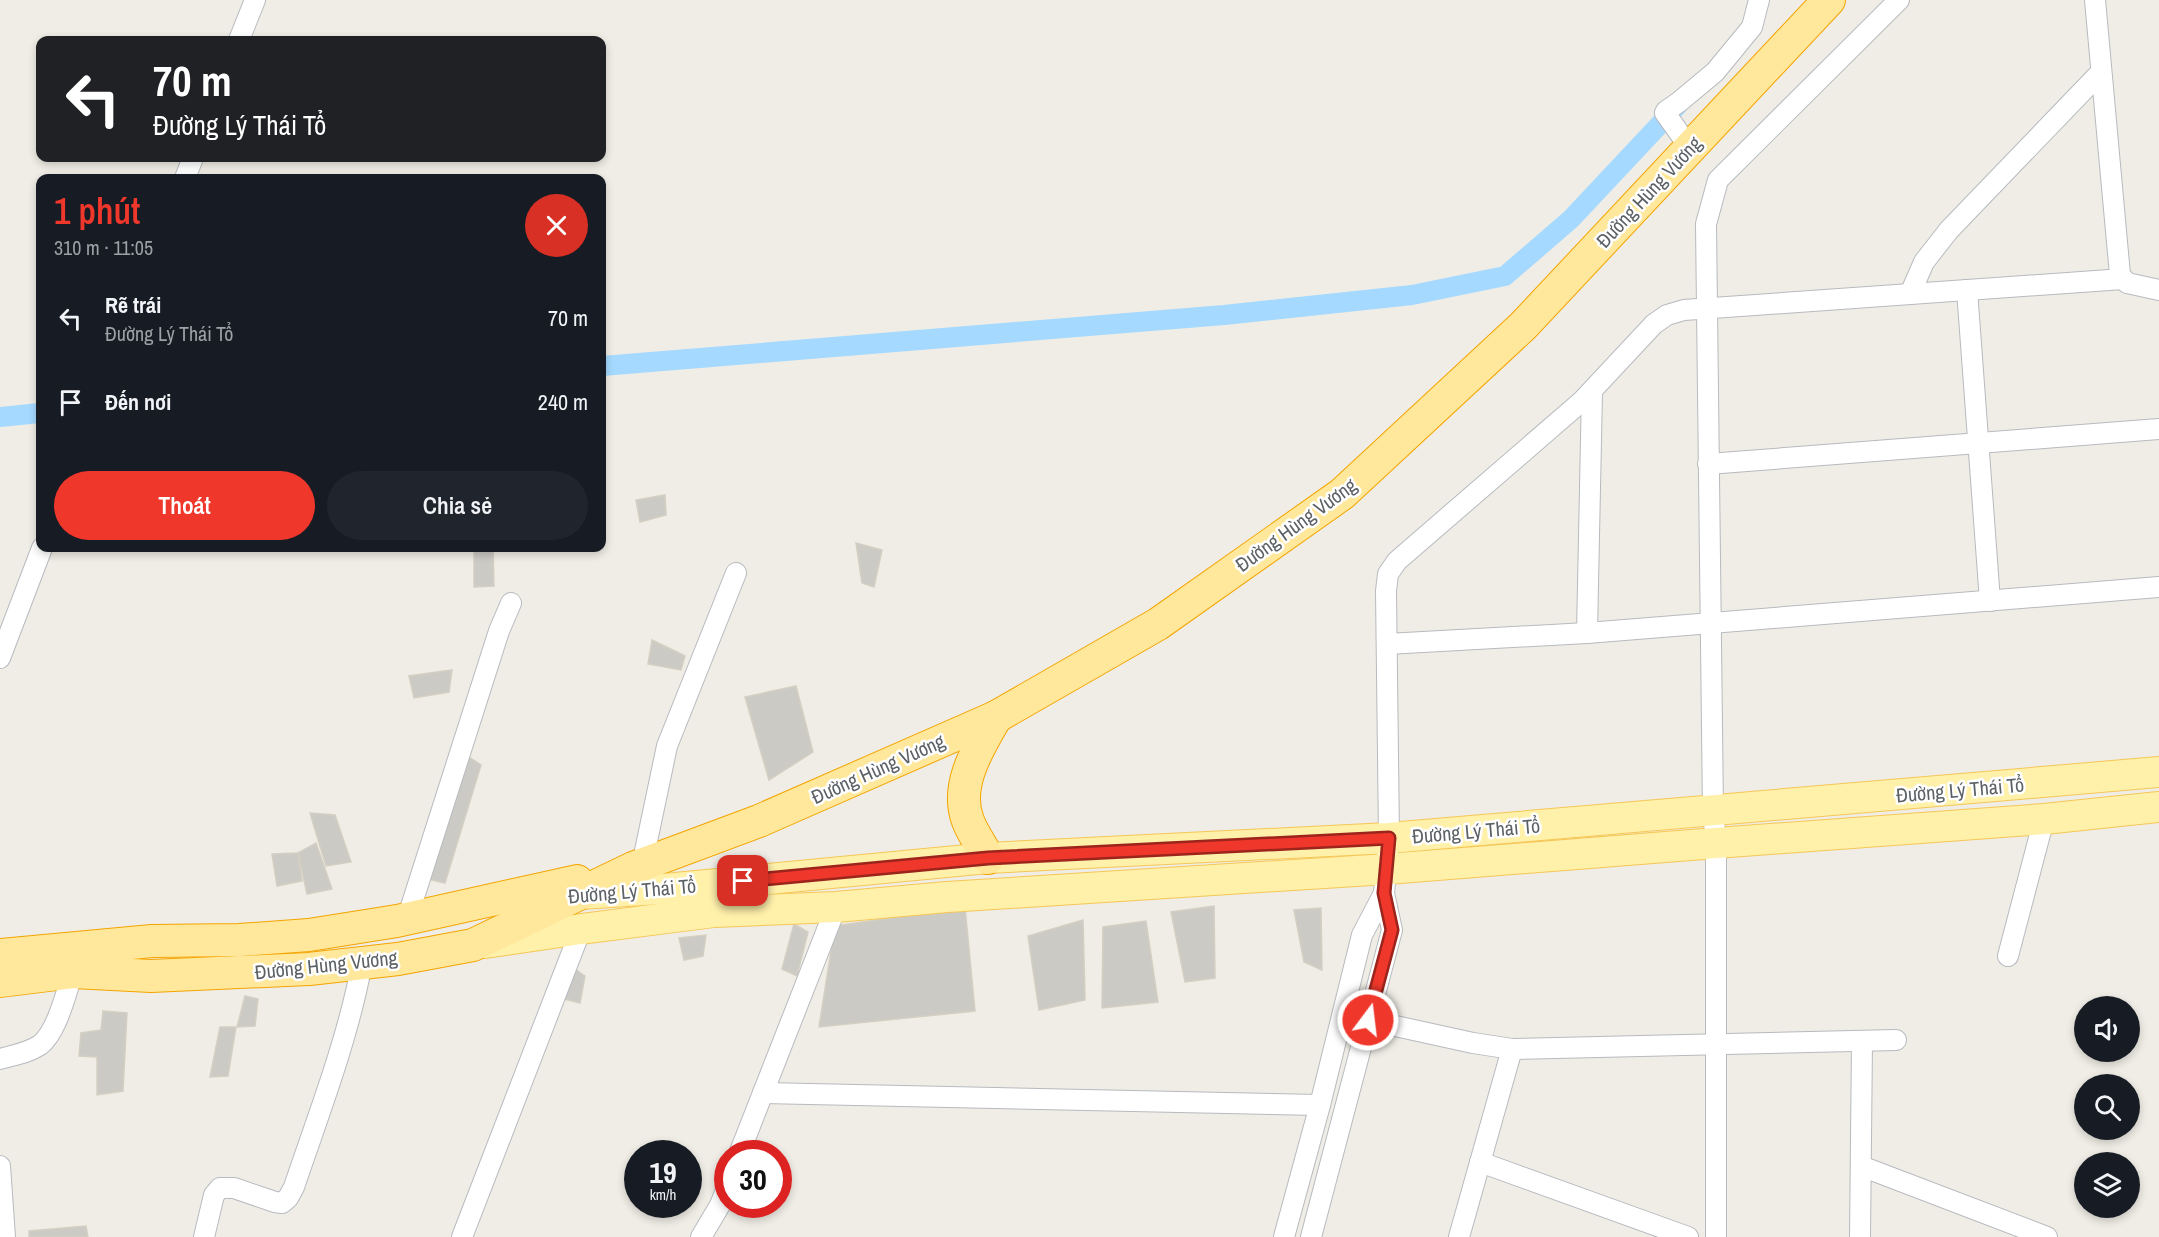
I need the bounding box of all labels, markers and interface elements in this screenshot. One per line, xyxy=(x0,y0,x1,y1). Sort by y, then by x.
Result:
text: 70 m xyxy=(153,53,232,109)
icon: left xyxy=(54,60,132,138)
text: Đường Lý Thái Tổ xyxy=(153,107,326,143)
street label: Đường Hùng Vương xyxy=(1590,130,1707,253)
text: 1 phút xyxy=(54,187,140,235)
button: close xyxy=(525,194,588,257)
text: 310 m · 11:05 xyxy=(54,234,153,261)
text: Rẽ trái xyxy=(105,290,161,320)
icon: left xyxy=(54,302,87,335)
text: 70 m xyxy=(548,303,588,333)
text: Đường Lý Thái Tổ xyxy=(105,320,233,347)
icon: arrive xyxy=(54,386,87,419)
text: Đến nơi xyxy=(105,387,171,417)
text: 240 m xyxy=(538,387,588,417)
button: Thoát xyxy=(54,471,315,540)
button: Chia sẻ xyxy=(327,471,588,540)
street label: Đường Hùng Vương xyxy=(1230,472,1362,578)
street label: Đường Hùng Vương xyxy=(807,727,949,810)
street label: Đường Lý Thái Tổ xyxy=(1895,770,2025,809)
street label: Đường Lý Thái Tổ xyxy=(1411,811,1541,850)
pin xyxy=(717,855,768,906)
icon: arrive xyxy=(726,864,759,897)
street label: Đường Lý Thái Tổ xyxy=(567,871,697,910)
street label: Đường Hùng Vương xyxy=(253,944,399,985)
position arrow xyxy=(1336,988,1400,1052)
map controls xyxy=(2074,996,2140,1218)
button: sound xyxy=(2074,996,2140,1062)
button: search xyxy=(2074,1074,2140,1140)
speed limit sign: 30 xyxy=(714,1140,792,1218)
text: 19 xyxy=(649,1152,677,1192)
button: layers xyxy=(2074,1152,2140,1218)
text: km/h xyxy=(650,1184,676,1205)

